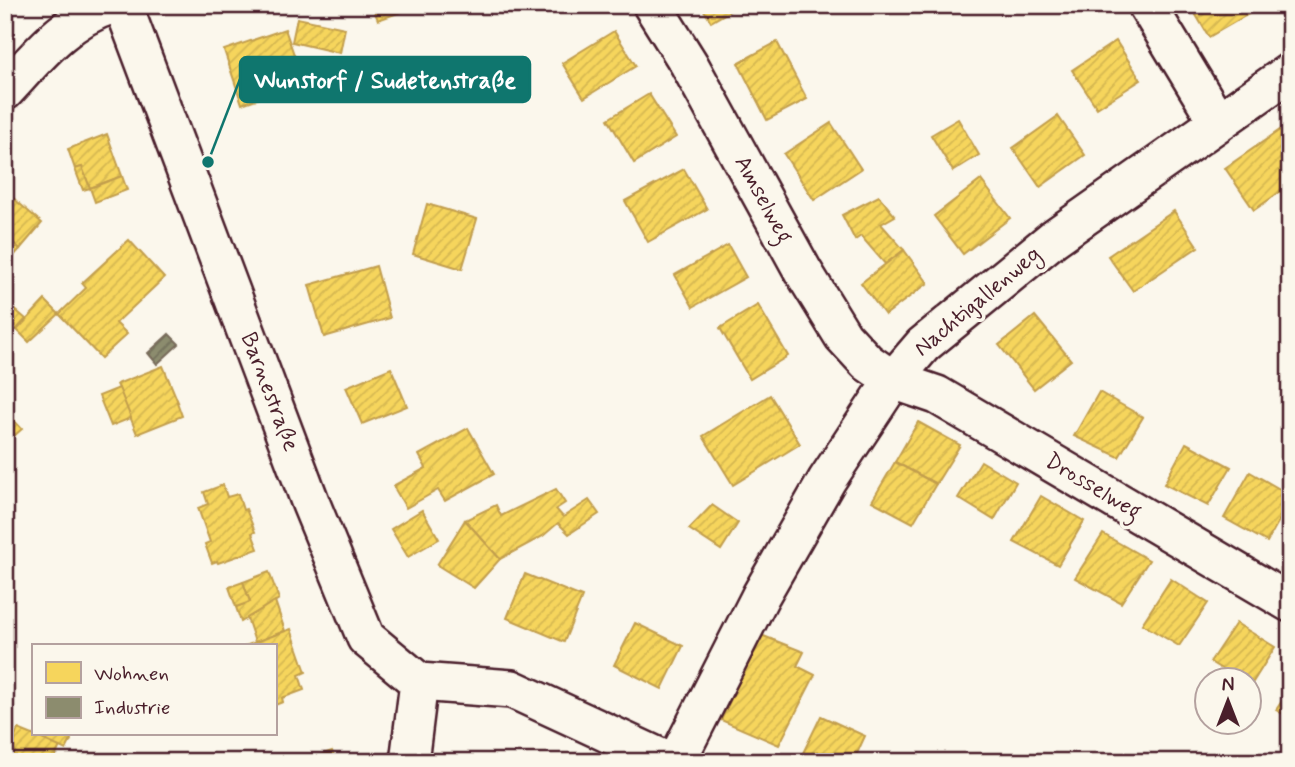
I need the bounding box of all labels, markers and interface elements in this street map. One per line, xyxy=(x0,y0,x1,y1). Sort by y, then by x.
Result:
callout: Wunstorf / Sudetenstraße xyxy=(240,57,530,102)
text: Wunstorf / Sudetenstraße xyxy=(253,66,516,97)
street label: Amselweg xyxy=(725,151,799,250)
street label: Nachtigallenweg xyxy=(908,240,1049,365)
street label: Barnestraße xyxy=(233,328,305,456)
street label: Drosselweg xyxy=(1038,446,1147,529)
legend xyxy=(32,644,276,736)
text: Wohnen xyxy=(94,660,169,688)
north arrow xyxy=(1194,666,1264,736)
text: N xyxy=(1222,673,1234,698)
text: Industrie xyxy=(94,694,170,722)

